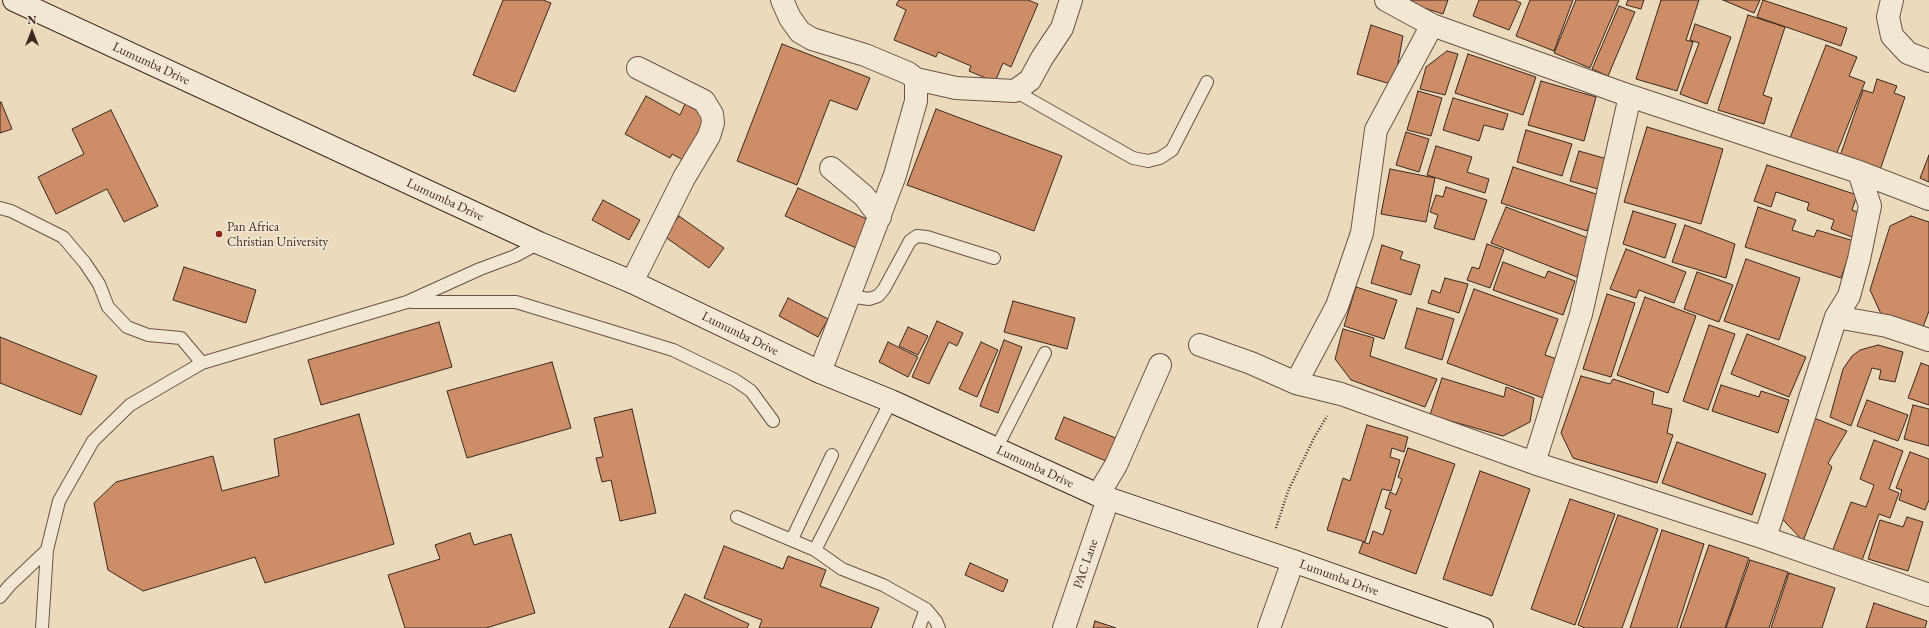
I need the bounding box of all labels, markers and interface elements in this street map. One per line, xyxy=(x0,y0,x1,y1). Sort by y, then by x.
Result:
north arrow xyxy=(12,12,52,52)
text: N xyxy=(28,13,36,27)
street label: Lumumba Drive xyxy=(110,39,192,89)
street label: Lumumba Drive xyxy=(404,175,486,225)
place label: Pan Africa Christian University xyxy=(227,219,328,250)
marker: Pan Africa Christian University xyxy=(214,229,224,239)
street label: Lumumba Drive xyxy=(699,309,781,359)
street label: Lumumba Drive xyxy=(994,442,1076,492)
street label: PAC Lane xyxy=(1070,537,1102,591)
street label: Lumumba Drive xyxy=(1297,556,1381,600)

